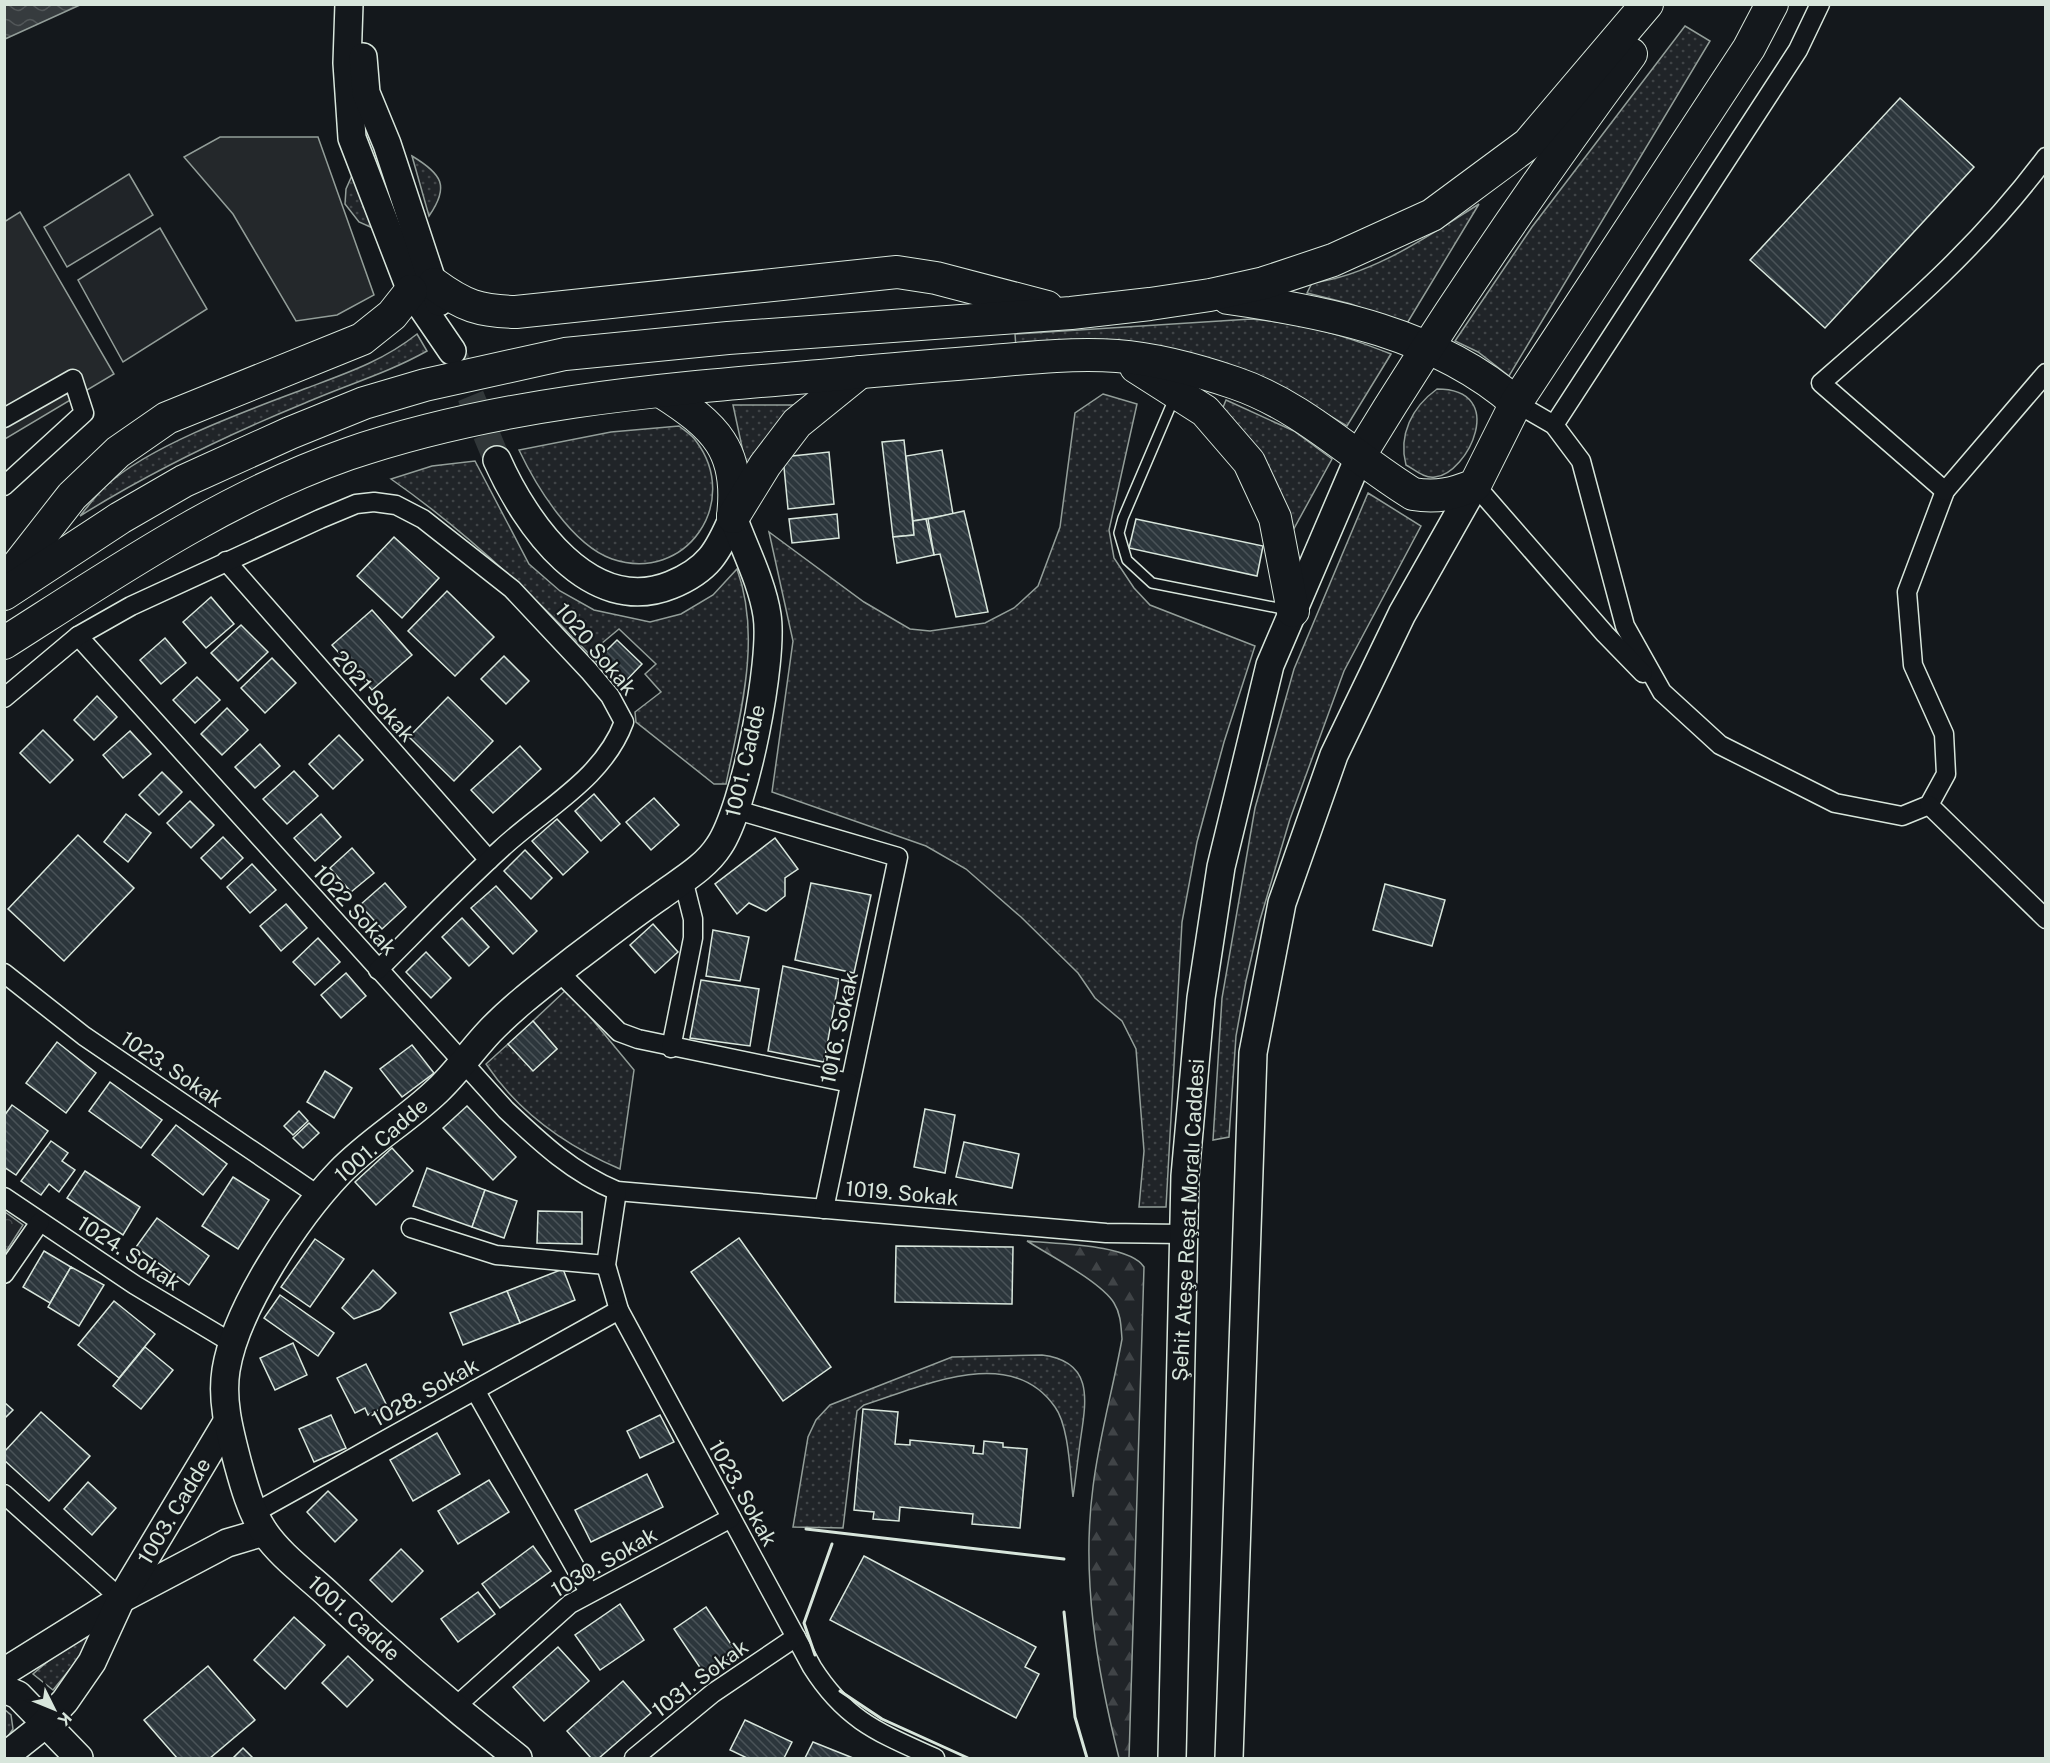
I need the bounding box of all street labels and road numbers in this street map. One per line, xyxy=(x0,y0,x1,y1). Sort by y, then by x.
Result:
street label: 1020 Sokak xyxy=(550,598,642,700)
street label: 2021 Sokak xyxy=(328,645,420,747)
street label: 1001. Cadde xyxy=(720,702,770,820)
street label: 1022 Sokak xyxy=(308,860,402,960)
street label: 1016. Sokak xyxy=(815,970,863,1086)
street label: 1023. Sokak xyxy=(116,1026,228,1112)
street label: Şehit Ateşe Reşat Moralı Caddesi xyxy=(1167,1058,1209,1382)
street label: 1001. Cadde xyxy=(329,1093,433,1187)
street label: 1019. Sokak xyxy=(844,1176,960,1210)
street label: 1024. Sokak xyxy=(73,1210,185,1296)
street label: 1028. Sokak xyxy=(367,1352,483,1432)
street label: 1023. Sokak xyxy=(704,1435,783,1551)
street label: 1003. Cadde xyxy=(132,1453,216,1569)
street label: 1030. Sokak xyxy=(547,1522,661,1602)
street label: 1001. Cadde xyxy=(303,1570,405,1666)
street label: 1031. Sokak xyxy=(647,1634,753,1722)

